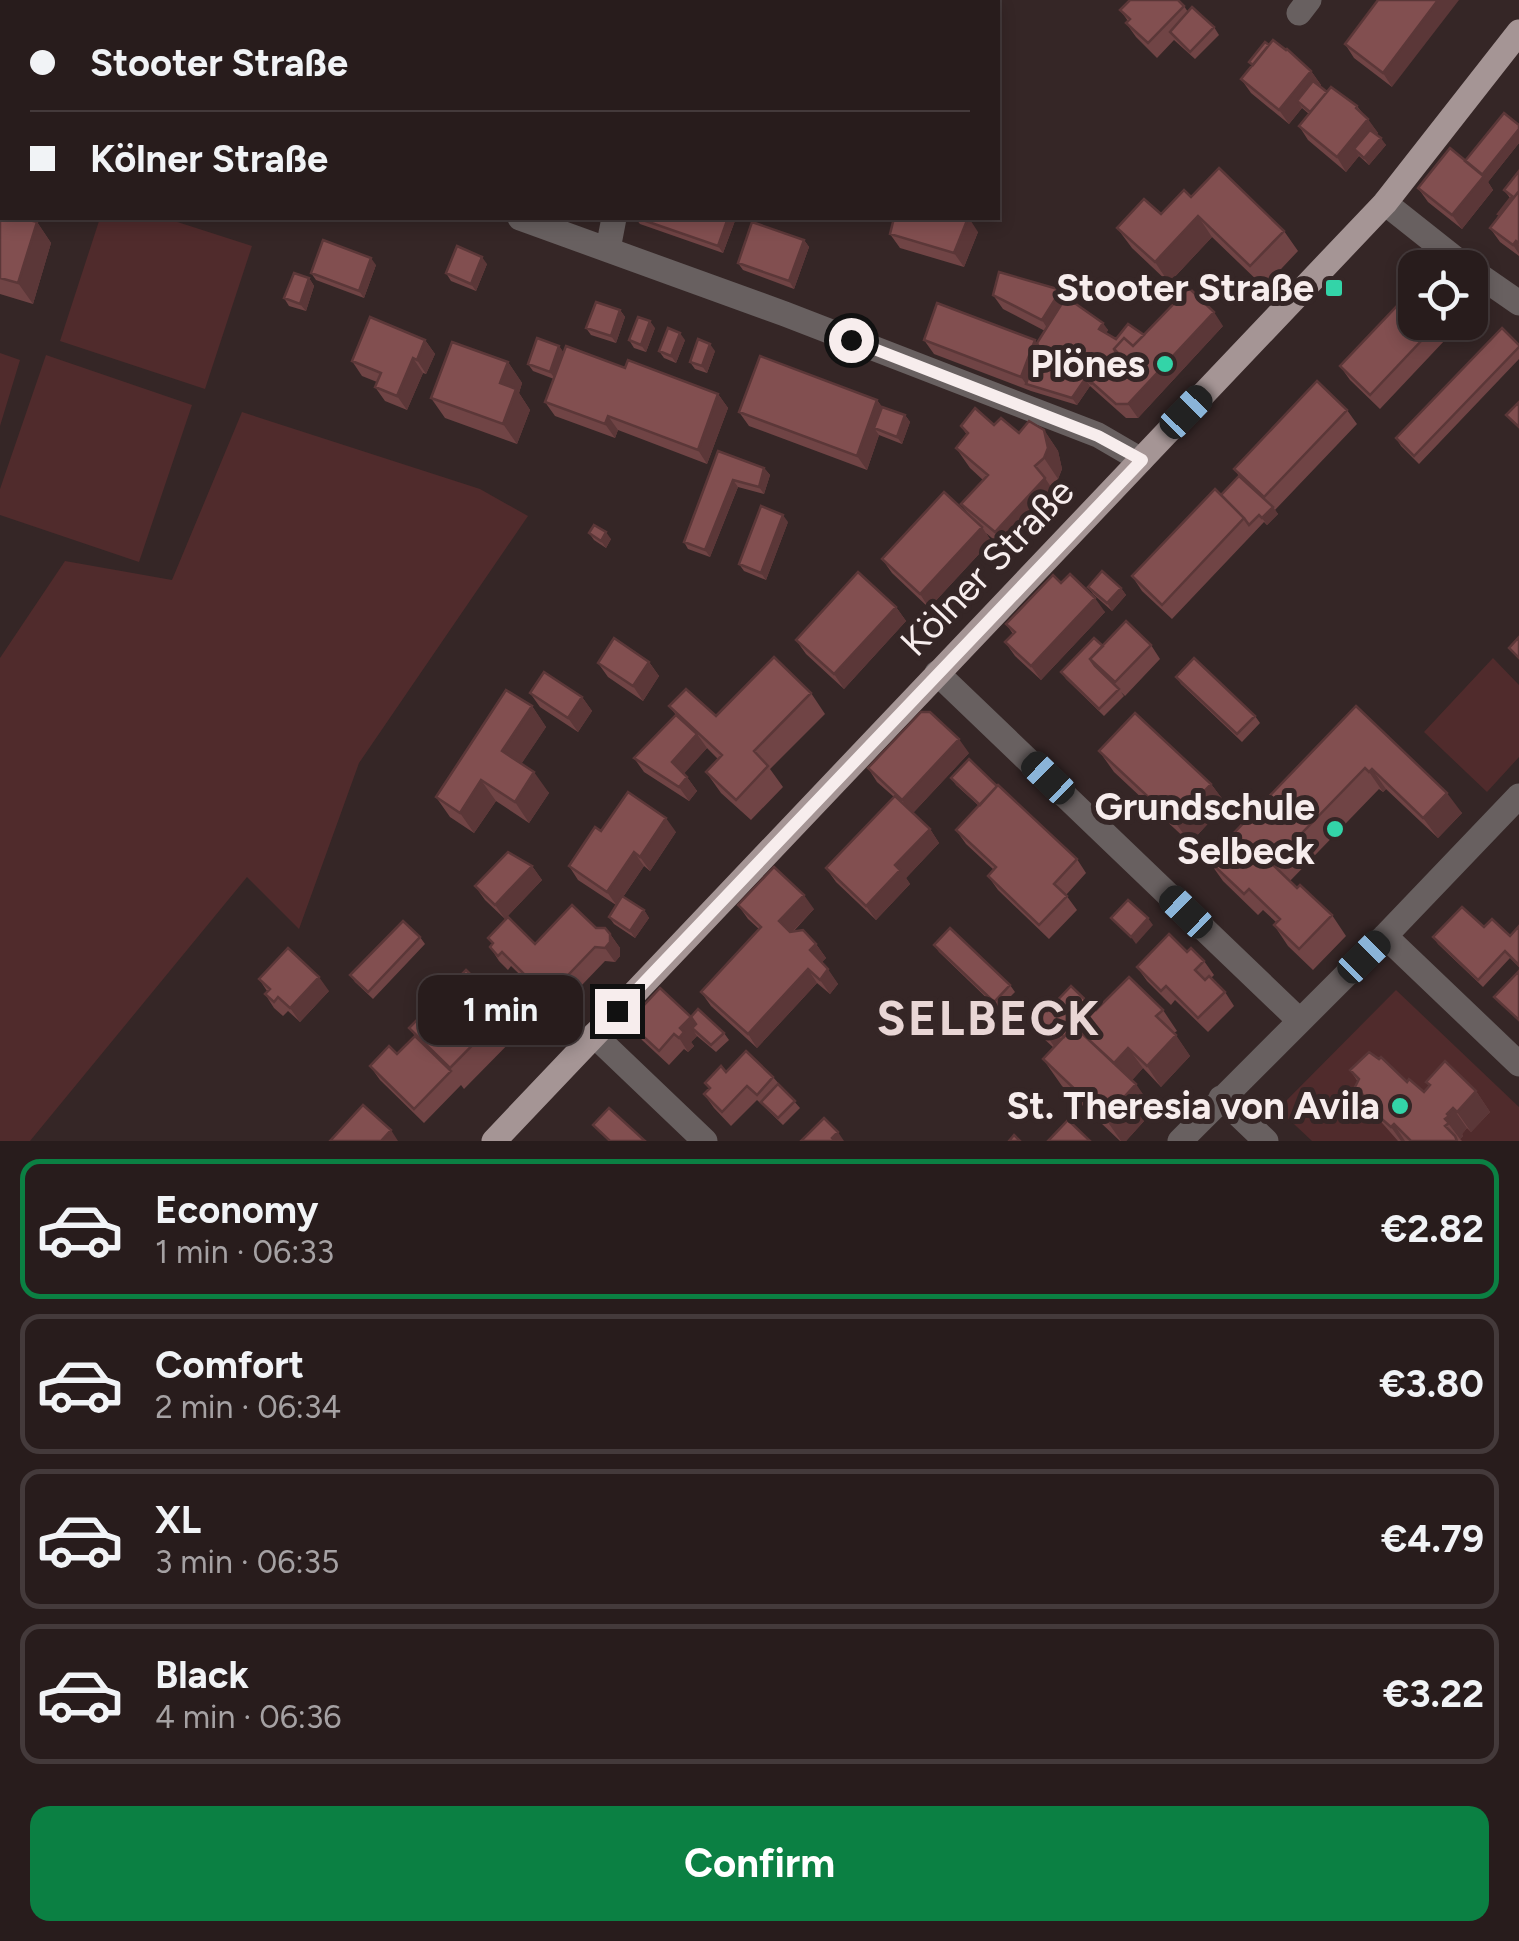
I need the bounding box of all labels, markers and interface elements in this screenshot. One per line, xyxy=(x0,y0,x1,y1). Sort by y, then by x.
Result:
text: Stooter Straße xyxy=(90,40,348,86)
text: Kölner Straße xyxy=(90,136,328,182)
map controls xyxy=(1398,250,1488,340)
button: locate xyxy=(1398,250,1488,340)
place label: Stooter Straße xyxy=(1056,265,1314,311)
marker: Stooter Straße xyxy=(1323,277,1345,299)
route start xyxy=(829,318,874,363)
place label: Plönes xyxy=(1030,341,1145,387)
marker: Plönes xyxy=(1154,353,1176,375)
car xyxy=(1154,380,1218,444)
street label: Kölner Straße xyxy=(891,468,1083,666)
car xyxy=(1016,746,1080,810)
place label: Grundschule Selbeck xyxy=(1094,784,1316,874)
marker: Grundschule Selbeck xyxy=(1324,818,1346,840)
car xyxy=(1154,880,1218,944)
car xyxy=(1332,925,1396,989)
callout: 1 min xyxy=(417,976,582,1046)
route end xyxy=(595,989,640,1034)
district label: SELBECK xyxy=(876,989,1102,1047)
text: 1 min xyxy=(463,991,538,1029)
place label: St. Theresia von Avila xyxy=(1006,1083,1380,1129)
marker: St. Theresia von Avila xyxy=(1389,1095,1411,1117)
icon: car xyxy=(35,1184,125,1274)
text: Economy xyxy=(155,1187,318,1233)
text: €2.82 xyxy=(1381,1206,1484,1252)
text: 1 min · 06:33 xyxy=(155,1233,334,1271)
icon: car xyxy=(35,1339,125,1429)
text: Comfort xyxy=(155,1342,304,1388)
text: €3.80 xyxy=(1379,1361,1484,1407)
text: 2 min · 06:34 xyxy=(155,1388,341,1426)
icon: car xyxy=(35,1494,125,1584)
text: XL xyxy=(155,1497,201,1543)
text: €4.79 xyxy=(1381,1516,1484,1562)
text: 3 min · 06:35 xyxy=(155,1543,339,1581)
icon: car xyxy=(35,1649,125,1739)
text: Black xyxy=(155,1652,249,1698)
text: €3.22 xyxy=(1383,1671,1484,1717)
text: 4 min · 06:36 xyxy=(155,1698,341,1736)
button: Confirm xyxy=(30,1806,1489,1921)

